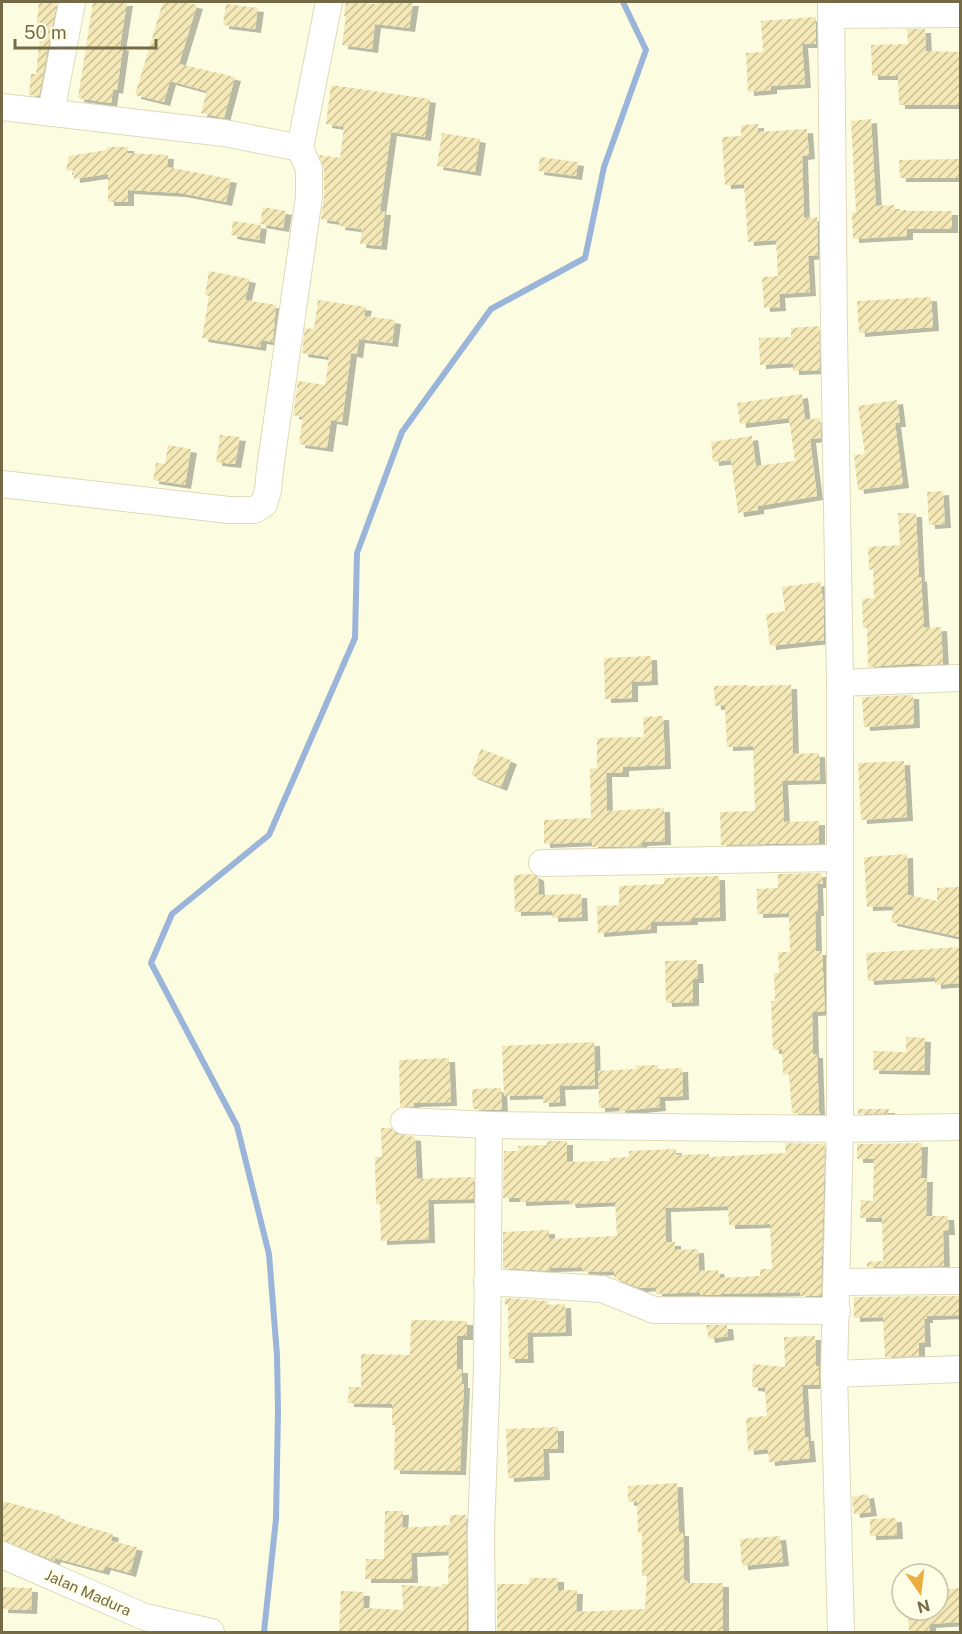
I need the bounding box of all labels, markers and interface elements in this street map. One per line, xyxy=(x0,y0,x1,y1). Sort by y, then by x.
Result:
scale bar xyxy=(15,12,156,50)
text: 50 m xyxy=(24,22,67,43)
north arrow xyxy=(890,1562,950,1622)
street label: Jalan Madura xyxy=(43,1566,134,1619)
text: N xyxy=(915,1595,932,1617)

